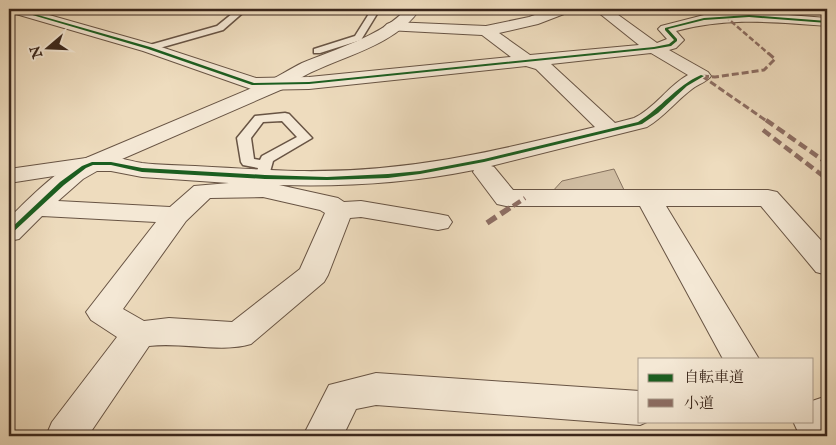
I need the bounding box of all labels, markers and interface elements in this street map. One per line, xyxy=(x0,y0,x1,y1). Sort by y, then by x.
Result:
north arrow xyxy=(22,22,72,72)
text: N xyxy=(26,43,47,62)
legend xyxy=(638,358,814,422)
text: 自転車道 xyxy=(684,368,744,387)
text: 小道 xyxy=(684,394,714,413)

